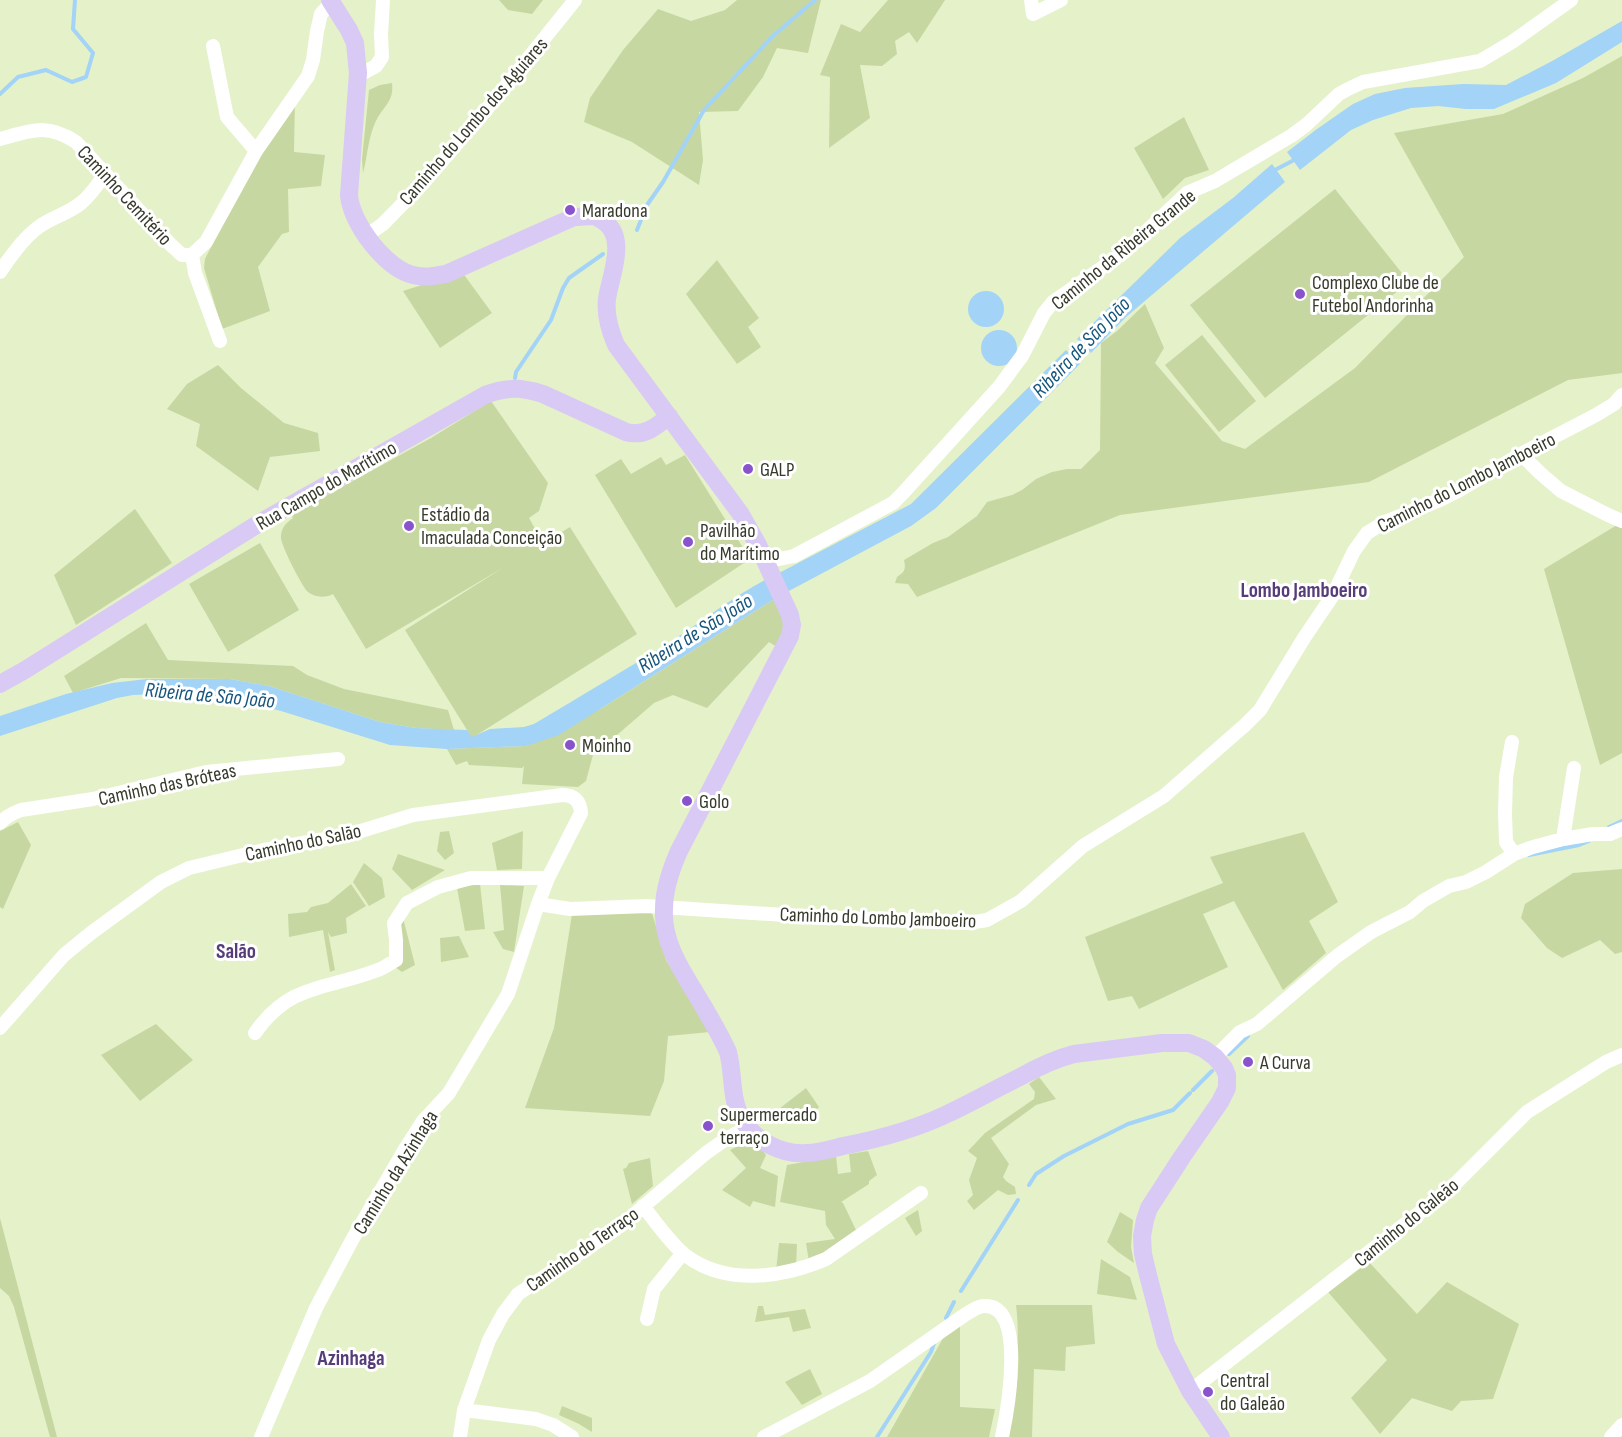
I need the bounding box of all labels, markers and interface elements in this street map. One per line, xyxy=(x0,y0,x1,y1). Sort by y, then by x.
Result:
street label: Caminho do Lombo dos Aguiares xyxy=(394,33,553,210)
street label: Caminho Cemitério xyxy=(72,141,177,251)
street label: Caminho da Ribeira Grande xyxy=(1047,184,1201,315)
place label: Maradona xyxy=(582,199,648,223)
marker: Maradona xyxy=(563,203,577,217)
place label: Complexo Clube de Futebol Andorinha xyxy=(1312,271,1439,318)
marker: Complexo Clube de Futebol Andorinha xyxy=(1293,287,1307,301)
water label: Ribeira de São João xyxy=(1027,291,1136,403)
street label: Caminho do Lombo Jamboeiro xyxy=(1373,428,1560,538)
street label: Rua Campo do Marítimo xyxy=(252,436,401,536)
place label: GALP xyxy=(760,458,794,482)
marker: GALP xyxy=(741,462,755,476)
place label: Estádio da Imaculada Conceição xyxy=(421,503,562,550)
marker: Estádio da Imaculada Conceição xyxy=(402,519,416,533)
place label: Pavilhão do Marítimo xyxy=(700,519,780,566)
marker: Pavilhão do Marítimo xyxy=(681,535,695,549)
district label: Lombo Jamboeiro xyxy=(1241,578,1367,603)
water label: Ribeira de São João xyxy=(633,588,758,679)
water label: Ribeira de São João xyxy=(144,677,276,714)
place label: Moinho xyxy=(582,734,631,758)
marker: Moinho xyxy=(563,738,577,752)
street label: Caminho das Bróteas xyxy=(96,759,238,811)
place label: Golo xyxy=(699,790,729,814)
marker: Golo xyxy=(680,794,694,808)
street label: Caminho do Salão xyxy=(243,819,363,867)
street label: Caminho do Lombo Jamboeiro xyxy=(779,903,977,933)
district label: Salão xyxy=(216,939,256,964)
place label: A Curva xyxy=(1259,1051,1311,1075)
marker: A Curva xyxy=(1241,1055,1255,1069)
place label: Supermercado terraço xyxy=(720,1103,817,1150)
street label: Caminho da Azinhaga xyxy=(348,1106,443,1239)
marker: Supermercado terraço xyxy=(701,1119,715,1133)
street label: Caminho do Galeão xyxy=(1350,1173,1464,1272)
street label: Caminho do Terraço xyxy=(522,1202,644,1297)
district label: Azinhaga xyxy=(316,1346,385,1371)
place label: Central do Galeão xyxy=(1220,1369,1285,1416)
marker: Central do Galeão xyxy=(1201,1385,1215,1399)

